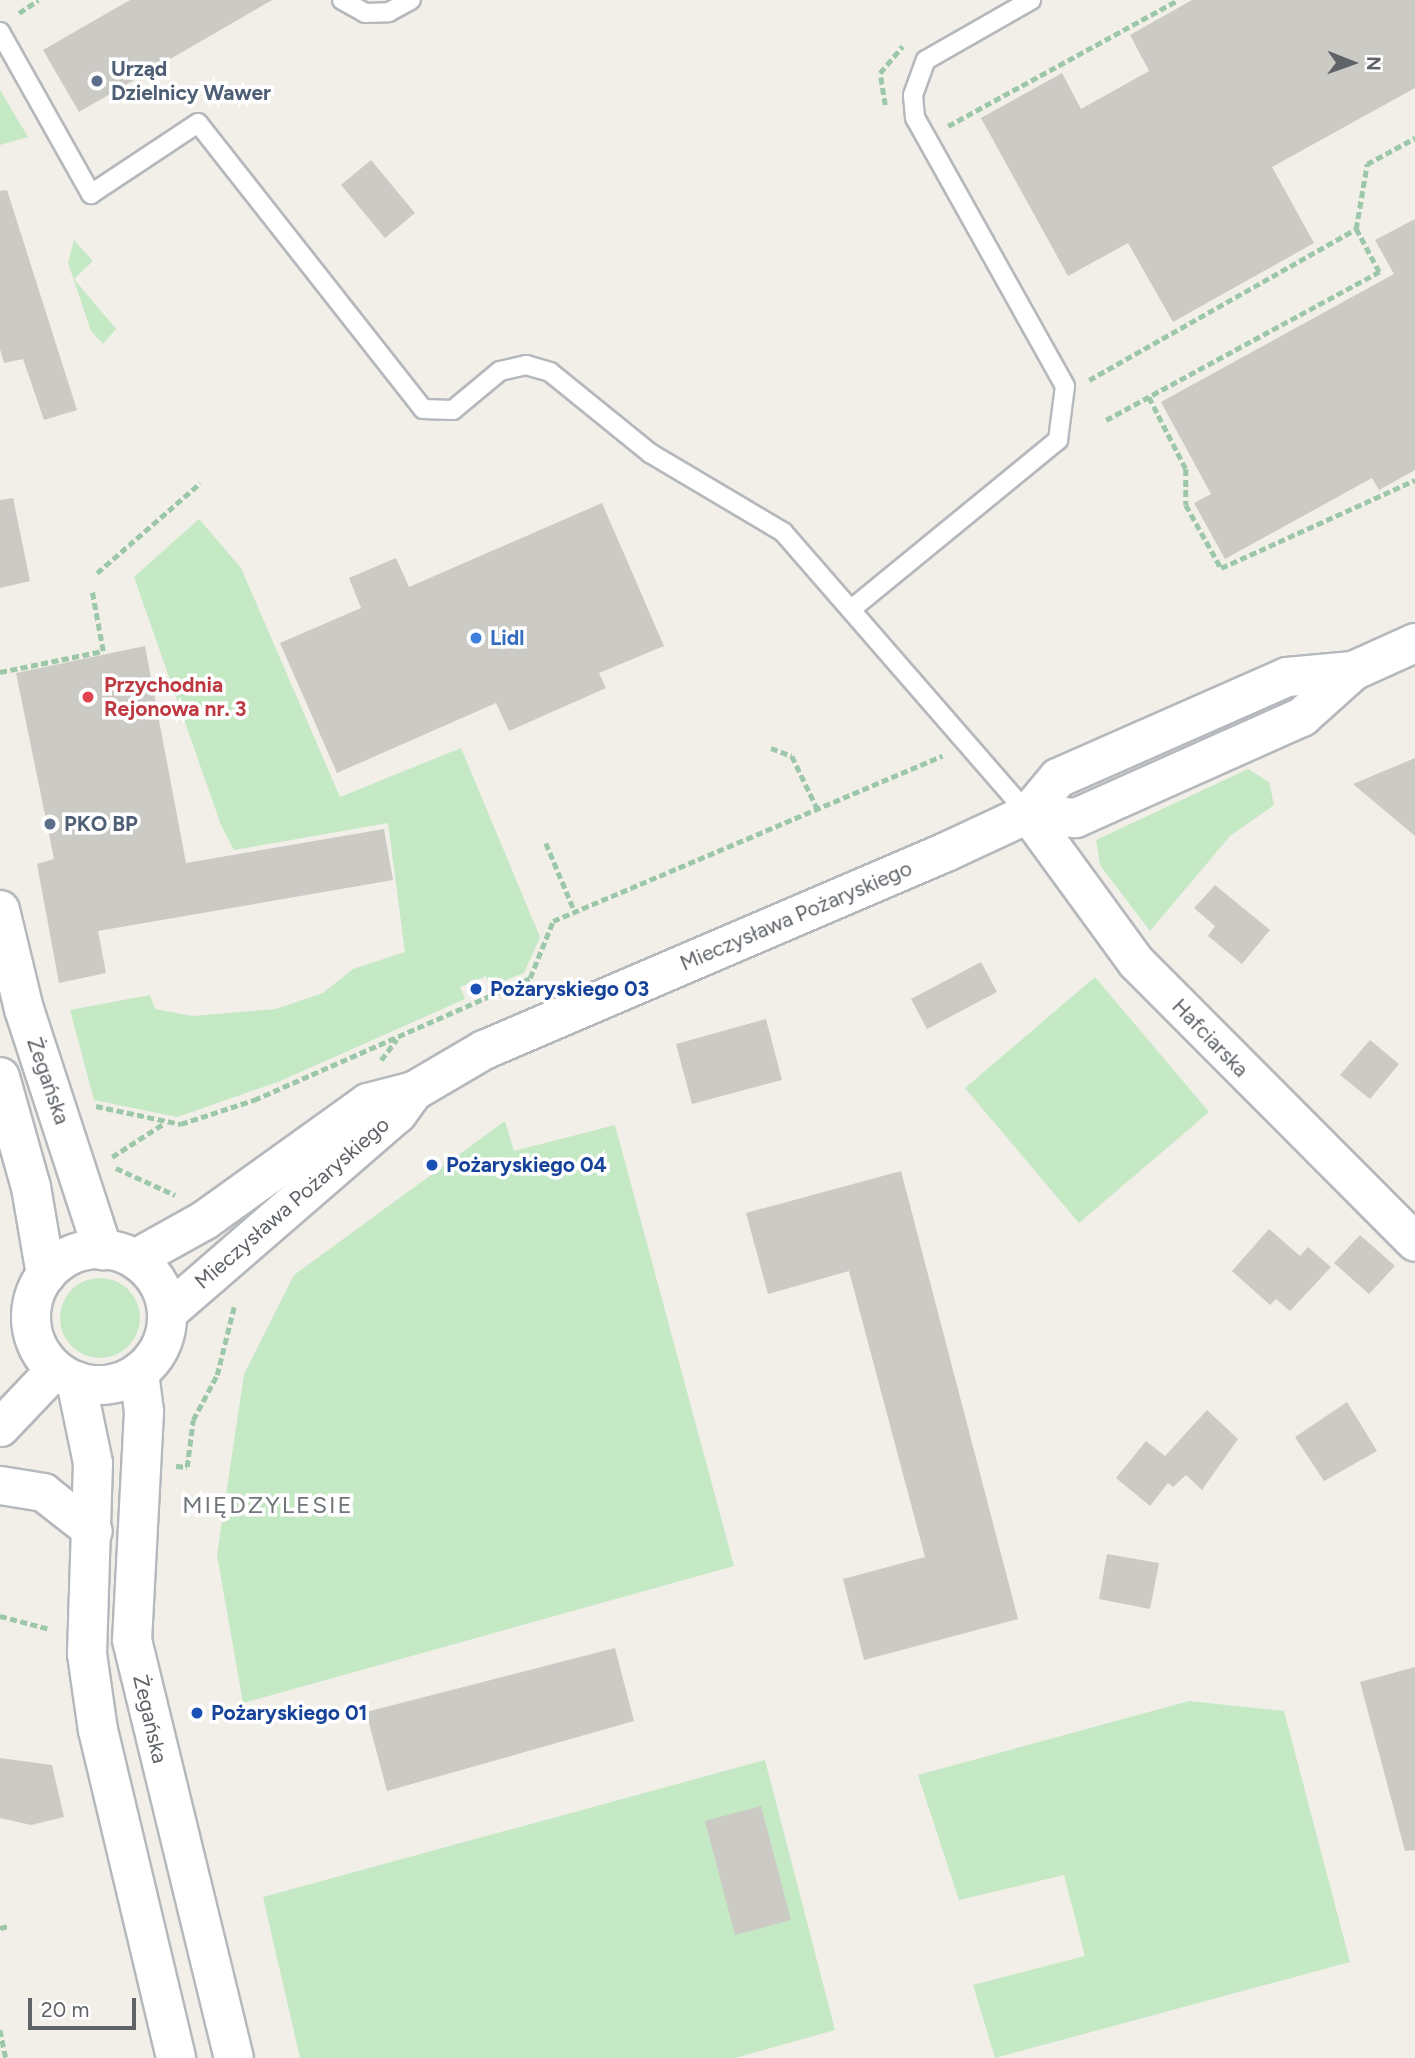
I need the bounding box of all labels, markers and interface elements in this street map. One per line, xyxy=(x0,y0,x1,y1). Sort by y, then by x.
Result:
north arrow xyxy=(1317,28,1387,98)
place label: Urząd Dzielnicy Wawer xyxy=(111,56,271,106)
text: N xyxy=(1362,56,1385,71)
marker: Urząd Dzielnicy Wawer xyxy=(89,73,105,89)
place label: Lidl xyxy=(490,625,524,651)
marker: Lidl xyxy=(468,630,484,646)
place label: Przychodnia Rejonowa nr. 3 xyxy=(104,672,246,722)
marker: Przychodnia Rejonowa nr. 3 xyxy=(78,687,98,707)
place label: PKO BP xyxy=(64,811,138,837)
marker: PKO BP xyxy=(42,816,58,832)
street label: Mieczysława Pożaryskiego xyxy=(676,856,916,976)
place label: Pożaryskiego 03 xyxy=(490,976,649,1002)
marker: Pożaryskiego 03 xyxy=(468,981,484,997)
street label: Hafciarska xyxy=(1167,994,1253,1082)
street label: Żegańska xyxy=(21,1034,75,1128)
street label: Mieczysława Pożaryskiego xyxy=(190,1112,394,1294)
place label: Pożaryskiego 04 xyxy=(446,1152,607,1178)
marker: Pożaryskiego 04 xyxy=(424,1157,440,1173)
district label: MIĘDZYLESIE xyxy=(184,1491,352,1519)
street label: Żegańska xyxy=(128,1672,172,1766)
place label: Pożaryskiego 01 xyxy=(211,1700,367,1726)
marker: Pożaryskiego 01 xyxy=(189,1705,205,1721)
scale bar xyxy=(32,1984,140,2028)
text: 20 m xyxy=(41,1997,89,2022)

